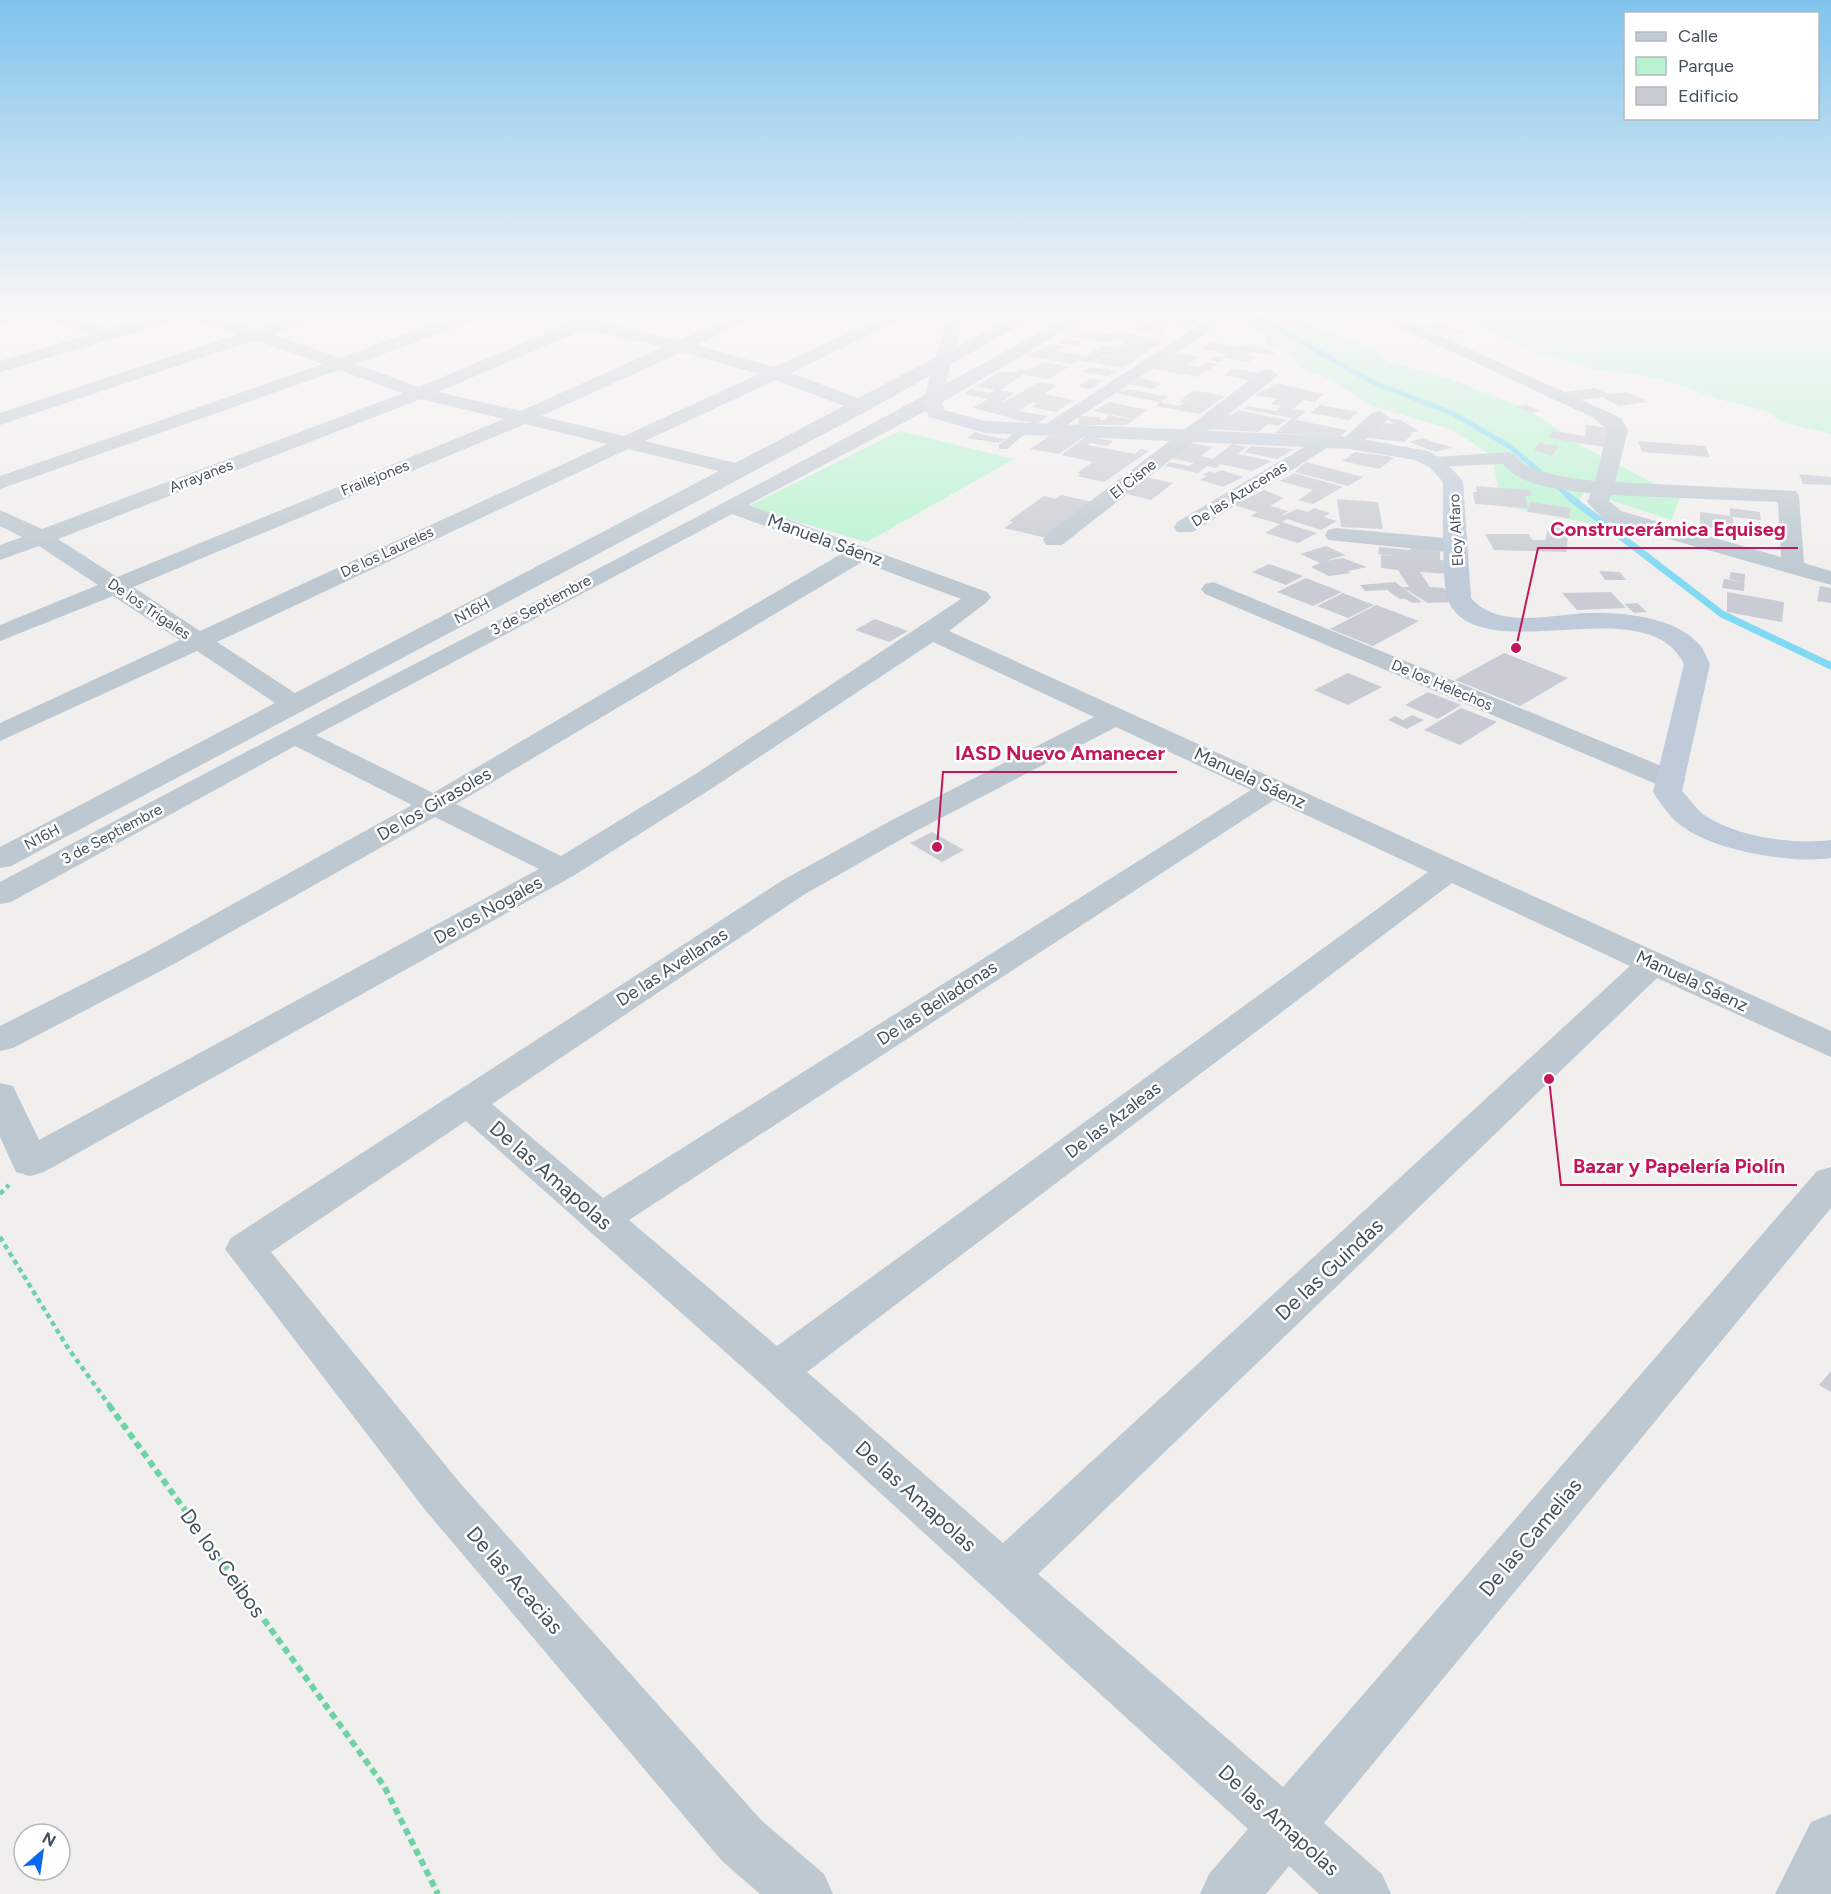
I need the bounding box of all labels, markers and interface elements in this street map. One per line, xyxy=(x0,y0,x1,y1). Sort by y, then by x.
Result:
legend xyxy=(1624,12,1819,120)
text: Calle xyxy=(1678,25,1718,47)
text: Parque xyxy=(1678,55,1734,77)
text: Edificio xyxy=(1678,85,1739,107)
street label: El Cisne xyxy=(1106,455,1160,503)
street label: Arrayanes xyxy=(167,456,235,496)
street label: Frailejones xyxy=(338,456,412,500)
street label: De las Azucenas xyxy=(1188,457,1290,531)
street label: Eloy Alfaro xyxy=(1445,493,1467,567)
street label: Manuela Sáenz xyxy=(764,509,886,571)
callout: Construcerámica Equiseg xyxy=(1538,510,1798,548)
text: Construcerámica Equiseg xyxy=(1550,517,1786,541)
street label: De los Laureles xyxy=(338,523,436,581)
street label: 3 de Septiembre xyxy=(488,571,594,639)
street label: De los Trigales xyxy=(104,575,194,643)
street label: N16H xyxy=(451,594,493,628)
street label: De los Helechos xyxy=(1389,656,1495,714)
callout: IASD Nuevo Amanecer xyxy=(943,734,1177,772)
text: IASD Nuevo Amanecer xyxy=(955,741,1165,765)
street label: Manuela Sáenz xyxy=(1191,742,1310,814)
street label: De los Girasoles xyxy=(373,762,495,846)
street label: 3 de Septiembre xyxy=(59,800,165,868)
street label: N16H xyxy=(21,820,63,854)
street label: De los Nogales xyxy=(430,871,546,949)
street label: De las Avellanas xyxy=(612,923,732,1011)
street label: Manuela Sáenz xyxy=(1633,945,1752,1017)
street label: De las Belladonas xyxy=(873,956,1001,1050)
street label: De las Azaleas xyxy=(1061,1077,1165,1163)
street label: De las Amapolas xyxy=(485,1115,617,1235)
callout: Bazar y Papelería Piolín xyxy=(1561,1147,1797,1185)
text: Bazar y Papelería Piolín xyxy=(1573,1154,1785,1178)
street label: De las Guindas xyxy=(1270,1213,1388,1325)
street label: De las Amapolas xyxy=(850,1435,982,1557)
street label: De las Camelias xyxy=(1473,1473,1587,1601)
street label: De los Ceibos xyxy=(175,1504,271,1622)
street label: De las Acacias xyxy=(462,1521,568,1639)
street label: De las Amapolas xyxy=(1213,1759,1345,1881)
north arrow xyxy=(12,1822,72,1882)
text: N xyxy=(39,1828,59,1851)

